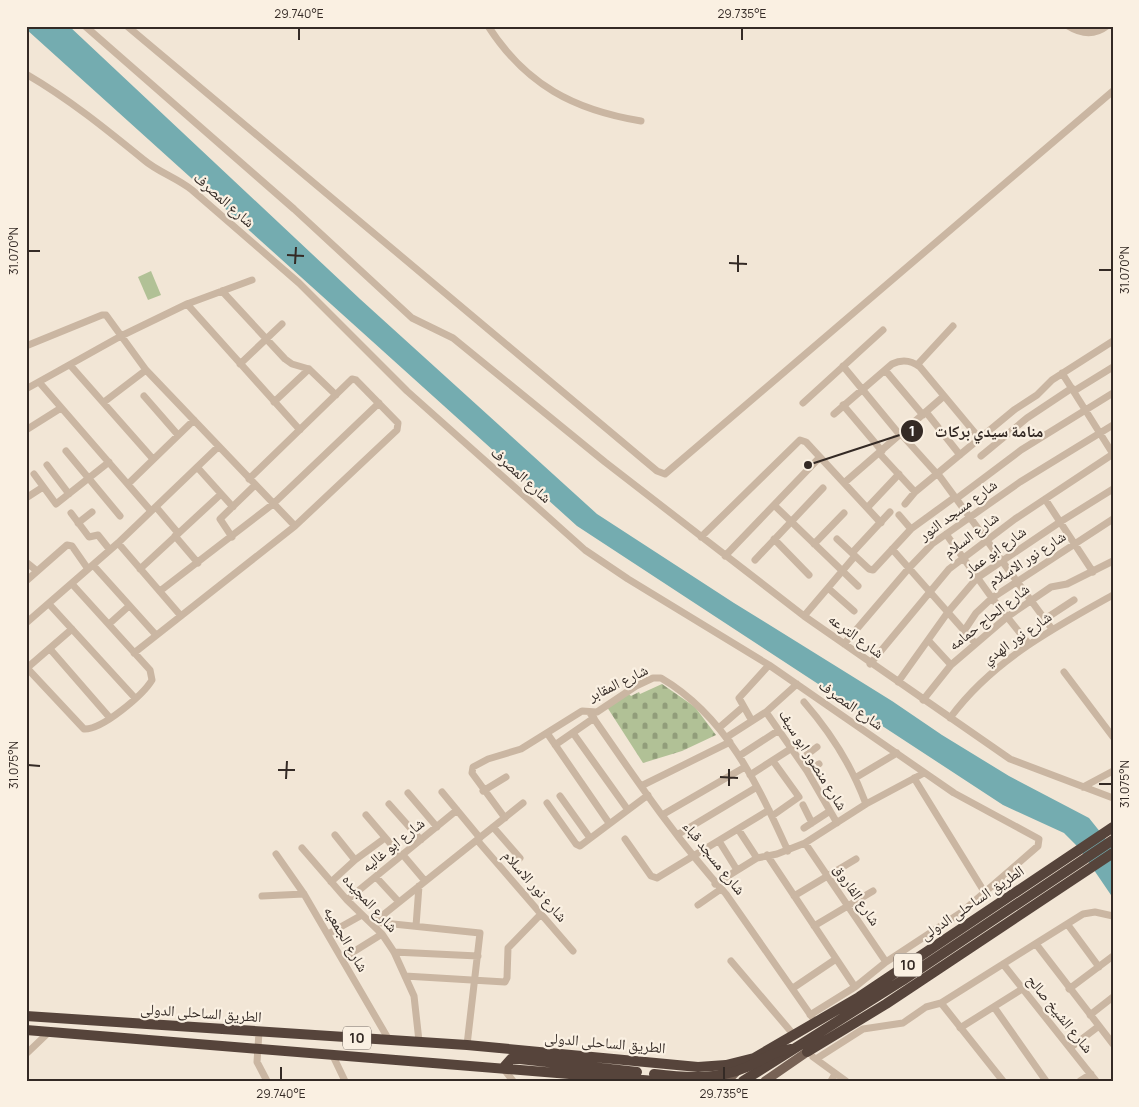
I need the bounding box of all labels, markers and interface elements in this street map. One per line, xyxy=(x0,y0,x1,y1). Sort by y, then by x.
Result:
text: 29.740°E xyxy=(274,5,324,22)
text: 29.735°E xyxy=(718,5,767,22)
street label: شارع المصرف xyxy=(189,167,260,232)
text: 31.070°N xyxy=(5,227,22,275)
text: 31.070°N xyxy=(1116,246,1133,294)
callout: منامة سيدي بركات xyxy=(900,415,1053,446)
text: 1 xyxy=(909,420,915,441)
text: منامة سيدي بركات xyxy=(935,420,1043,444)
street label: شارع المصرف xyxy=(486,442,556,508)
street label: شارع مسجد النور xyxy=(913,474,1001,546)
street label: شارع السلام xyxy=(939,507,1003,562)
street label: شارع ابو عمار xyxy=(958,521,1030,581)
street label: شارع نور الاسلام xyxy=(984,525,1070,592)
street label: شارع الحاج حمامه xyxy=(944,578,1034,655)
street label: شارع نور الهدي xyxy=(978,606,1057,671)
street label: شارع الترعه xyxy=(824,608,888,663)
street label: شارع المقابر xyxy=(583,659,651,707)
street label: شارع المصرف xyxy=(815,675,888,735)
street label: شارع منصور ابو سيف xyxy=(774,705,853,814)
text: 31.075°N xyxy=(5,741,22,789)
text: 31.075°N xyxy=(1116,760,1133,808)
street label: شارع ابو غاليه xyxy=(357,812,429,877)
street label: شارع مسجد قباء xyxy=(678,816,751,899)
street label: شارع نور الاسلام xyxy=(498,845,573,926)
street label: شارع الفاروق xyxy=(829,860,886,930)
street label: الطريق الساحلى الدولى xyxy=(916,860,1028,945)
street label: شارع المجيده xyxy=(338,869,403,937)
street label: شارع الجمعيه xyxy=(319,902,374,976)
road number: 10 xyxy=(894,954,922,976)
street label: شارع الشيخ صالح xyxy=(1022,970,1099,1057)
street label: الطريق الساحلى الدولى xyxy=(140,998,262,1027)
road number: 10 xyxy=(343,1026,371,1050)
street label: الطريق الساحلى الدولى xyxy=(544,1027,666,1058)
text: 29.740°E xyxy=(256,1085,306,1102)
text: 29.735°E xyxy=(700,1085,749,1102)

